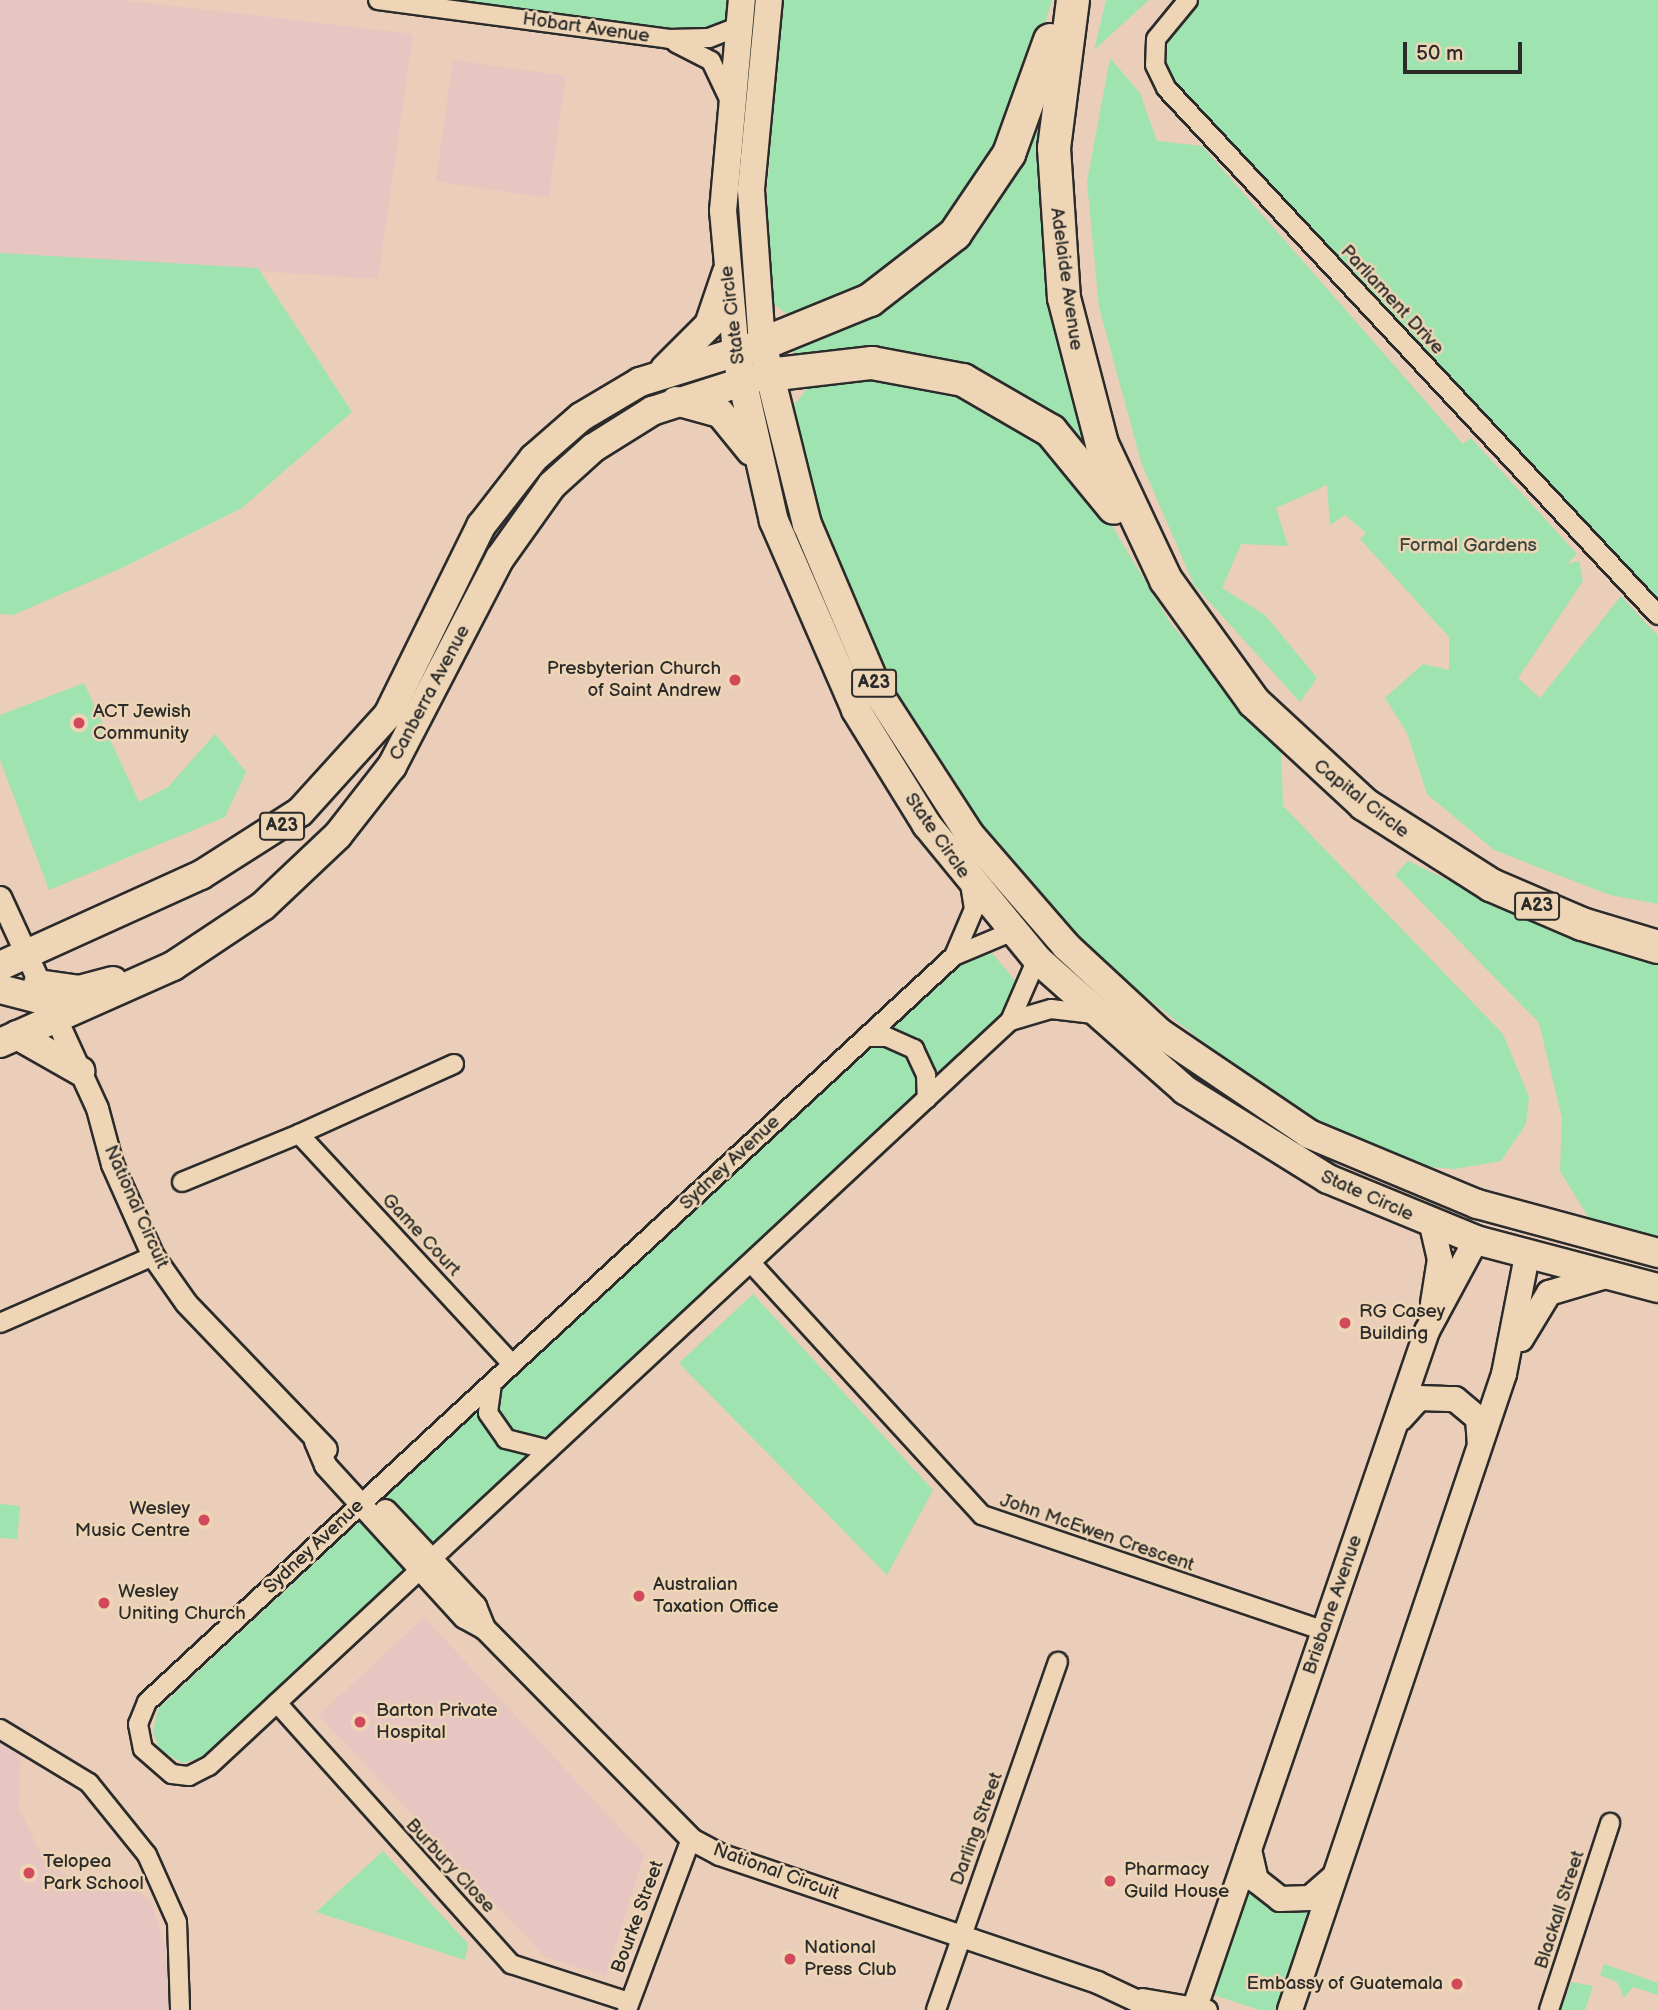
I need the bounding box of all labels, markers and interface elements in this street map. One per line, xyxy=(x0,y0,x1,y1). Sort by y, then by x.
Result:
street label: Hobart Avenue xyxy=(521,8,651,48)
scale bar xyxy=(1406,28,1525,72)
text: 50 m xyxy=(1416,41,1463,66)
street label: Adelaide Avenue xyxy=(1045,206,1087,352)
street label: Parliament Drive xyxy=(1335,240,1449,360)
street label: State Circle xyxy=(716,264,750,366)
park label: Formal Gardens xyxy=(1399,535,1537,557)
street label: Canberra Avenue xyxy=(385,621,475,765)
place label: Presbyterian Church of Saint Andrew xyxy=(547,658,721,702)
road number: A23 xyxy=(850,668,898,698)
marker: Presbyterian Church of Saint Andrew xyxy=(727,672,743,688)
place label: ACT Jewish Community xyxy=(93,701,192,745)
marker: ACT Jewish Community xyxy=(71,715,87,731)
street label: Capital Circle xyxy=(1309,755,1413,843)
street label: State Circle xyxy=(899,789,975,883)
road number: A23 xyxy=(258,812,306,840)
road number: A23 xyxy=(1512,891,1562,920)
street label: Sydney Avenue xyxy=(675,1110,785,1216)
street label: National Circuit xyxy=(99,1142,173,1272)
street label: State Circle xyxy=(1317,1165,1417,1227)
street label: Game Court xyxy=(377,1189,465,1281)
place label: RG Casey Building xyxy=(1359,1301,1445,1345)
marker: RG Casey Building xyxy=(1337,1315,1353,1331)
street label: John McEwen Crescent xyxy=(997,1489,1197,1577)
street label: Sydney Avenue xyxy=(259,1494,369,1600)
place label: Wesley Music Centre xyxy=(75,1498,190,1542)
marker: Wesley Music Centre xyxy=(196,1512,212,1528)
street label: Brisbane Avenue xyxy=(1298,1532,1368,1678)
place label: Australian Taxation Office xyxy=(653,1574,779,1618)
place label: Wesley Uniting Church xyxy=(118,1581,246,1625)
marker: Australian Taxation Office xyxy=(631,1588,647,1604)
marker: Wesley Uniting Church xyxy=(96,1595,112,1611)
place label: Barton Private Hospital xyxy=(376,1700,498,1744)
marker: Barton Private Hospital xyxy=(350,1712,370,1732)
street label: Darling Street xyxy=(946,1769,1008,1889)
street label: Burbury Close xyxy=(400,1814,500,1918)
street label: National Circuit xyxy=(710,1839,842,1905)
street label: Blackall Street xyxy=(1530,1848,1590,1972)
place label: Telopea Park School xyxy=(43,1851,144,1895)
street label: Bourke Street xyxy=(607,1857,669,1977)
place label: Pharmacy Guild House xyxy=(1124,1859,1229,1903)
marker: Telopea Park School xyxy=(21,1865,37,1881)
marker: Pharmacy Guild House xyxy=(1102,1873,1118,1889)
place label: National Press Club xyxy=(804,1937,897,1981)
marker: National Press Club xyxy=(782,1951,798,1967)
place label: Embassy of Guatemala xyxy=(1245,1973,1443,1995)
marker: Embassy of Guatemala xyxy=(1449,1976,1465,1992)

